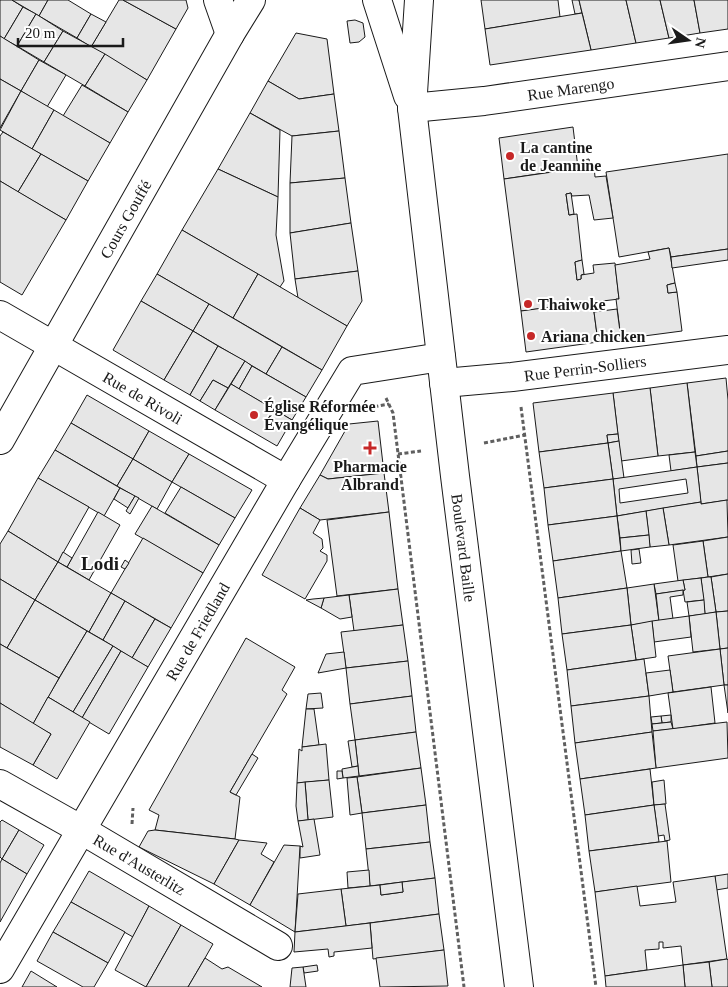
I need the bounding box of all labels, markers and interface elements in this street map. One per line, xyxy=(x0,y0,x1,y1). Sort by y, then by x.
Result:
scale bar xyxy=(18,15,122,47)
north arrow xyxy=(663,15,713,65)
text: 20 m xyxy=(25,25,56,41)
text: N xyxy=(692,36,709,49)
street label: Rue Marengo xyxy=(526,74,615,103)
place label: La cantine de Jeannine xyxy=(520,139,601,174)
marker: La cantine de Jeannine xyxy=(504,150,516,162)
street label: Cours Gouffé xyxy=(96,177,154,261)
place label: Thaiwoke xyxy=(538,296,606,313)
marker: Thaiwoke xyxy=(522,298,534,310)
place label: Ariana chicken xyxy=(541,328,646,345)
marker: Ariana chicken xyxy=(525,330,537,342)
street label: Rue Perrin-Solliers xyxy=(523,352,647,384)
street label: Rue de Rivoli xyxy=(100,368,186,427)
place label: Église Réformée Évangélique xyxy=(264,397,376,434)
marker: Église Réformée Évangélique xyxy=(248,409,260,421)
marker: Pharmacie Albrand xyxy=(364,442,376,454)
place label: Pharmacie Albrand xyxy=(333,458,407,493)
street label: Boulevard Baille xyxy=(449,493,479,603)
district label: Lodi xyxy=(81,553,119,574)
street label: Rue de Friedland xyxy=(162,580,233,683)
street label: Rue d'Austerlitz xyxy=(91,830,189,898)

